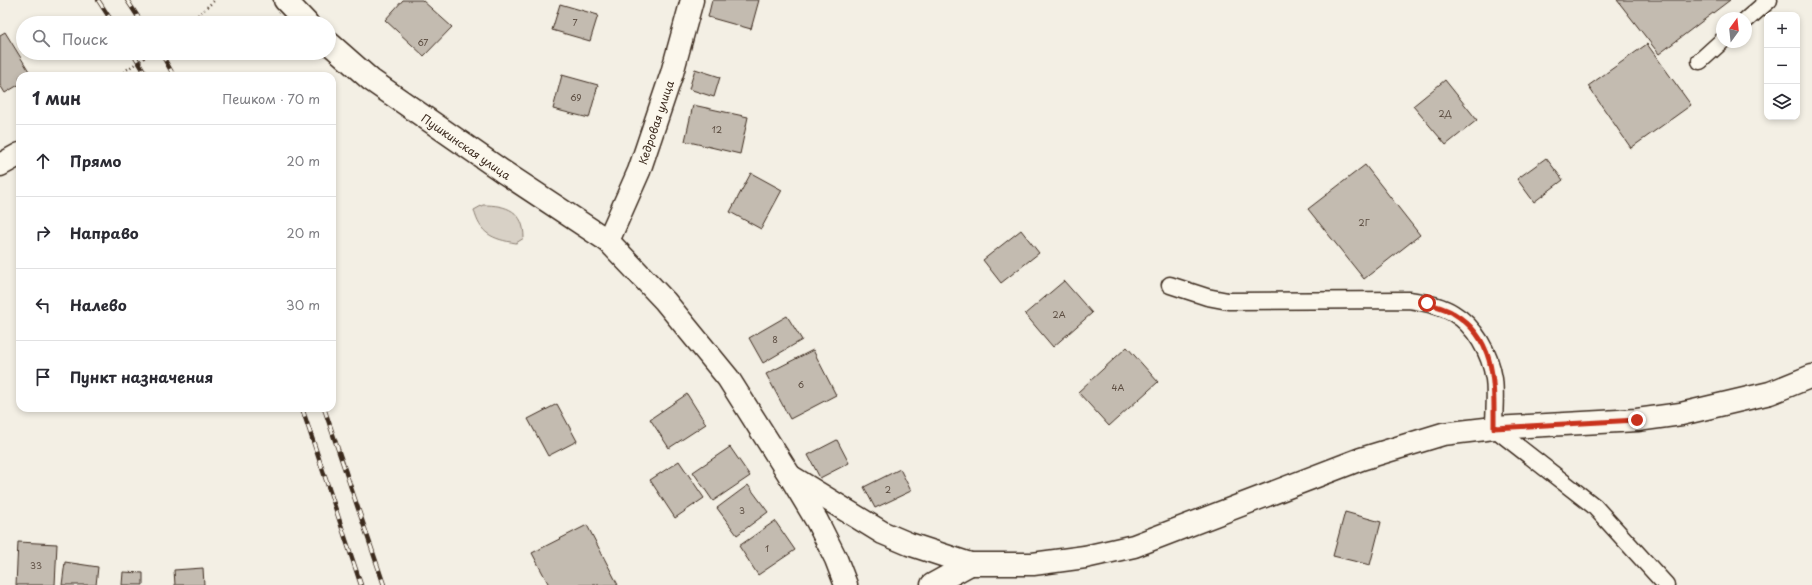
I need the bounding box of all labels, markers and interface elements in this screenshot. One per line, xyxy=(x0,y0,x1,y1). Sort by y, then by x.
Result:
north arrow xyxy=(1716,12,1752,48)
map controls xyxy=(1764,12,1800,120)
button: + xyxy=(1764,12,1800,48)
house number: 7 xyxy=(572,15,578,29)
search box xyxy=(16,16,336,60)
icon: search xyxy=(30,27,52,49)
text: Поиск xyxy=(62,27,108,50)
house number: 67 xyxy=(417,35,429,49)
button: − xyxy=(1764,48,1800,84)
street label: Кедровая улица xyxy=(633,78,678,167)
button: layers xyxy=(1764,84,1800,120)
text: 1 мин xyxy=(32,85,81,111)
text: Пешком · 70 m xyxy=(222,89,320,108)
house number: 69 xyxy=(570,90,582,104)
house number: 2Д xyxy=(1438,106,1452,120)
street label: Пушкинская улица xyxy=(418,109,514,183)
house number: 12 xyxy=(712,122,722,136)
text: Прямо xyxy=(70,149,121,172)
icon: ahead xyxy=(32,150,54,172)
text: 20 m xyxy=(286,151,320,170)
house number: 2Г xyxy=(1358,215,1370,229)
text: Направо xyxy=(70,221,139,244)
icon: right xyxy=(32,222,54,244)
text: 20 m xyxy=(286,223,320,242)
text: Налево xyxy=(70,293,127,316)
icon: left xyxy=(32,294,54,316)
route start xyxy=(1418,294,1436,312)
text: 30 m xyxy=(286,295,320,314)
house number: 2А xyxy=(1052,307,1066,321)
house number: 8 xyxy=(772,332,778,346)
text: Пункт назначения xyxy=(70,365,213,388)
icon: arrive xyxy=(32,366,54,388)
house number: 6 xyxy=(798,377,804,391)
house number: 4А xyxy=(1112,380,1125,394)
route end xyxy=(1628,411,1646,429)
house number: 2 xyxy=(885,482,891,496)
house number: 3 xyxy=(739,503,745,517)
house number: 1 xyxy=(765,541,769,555)
house number: 33 xyxy=(30,558,42,572)

